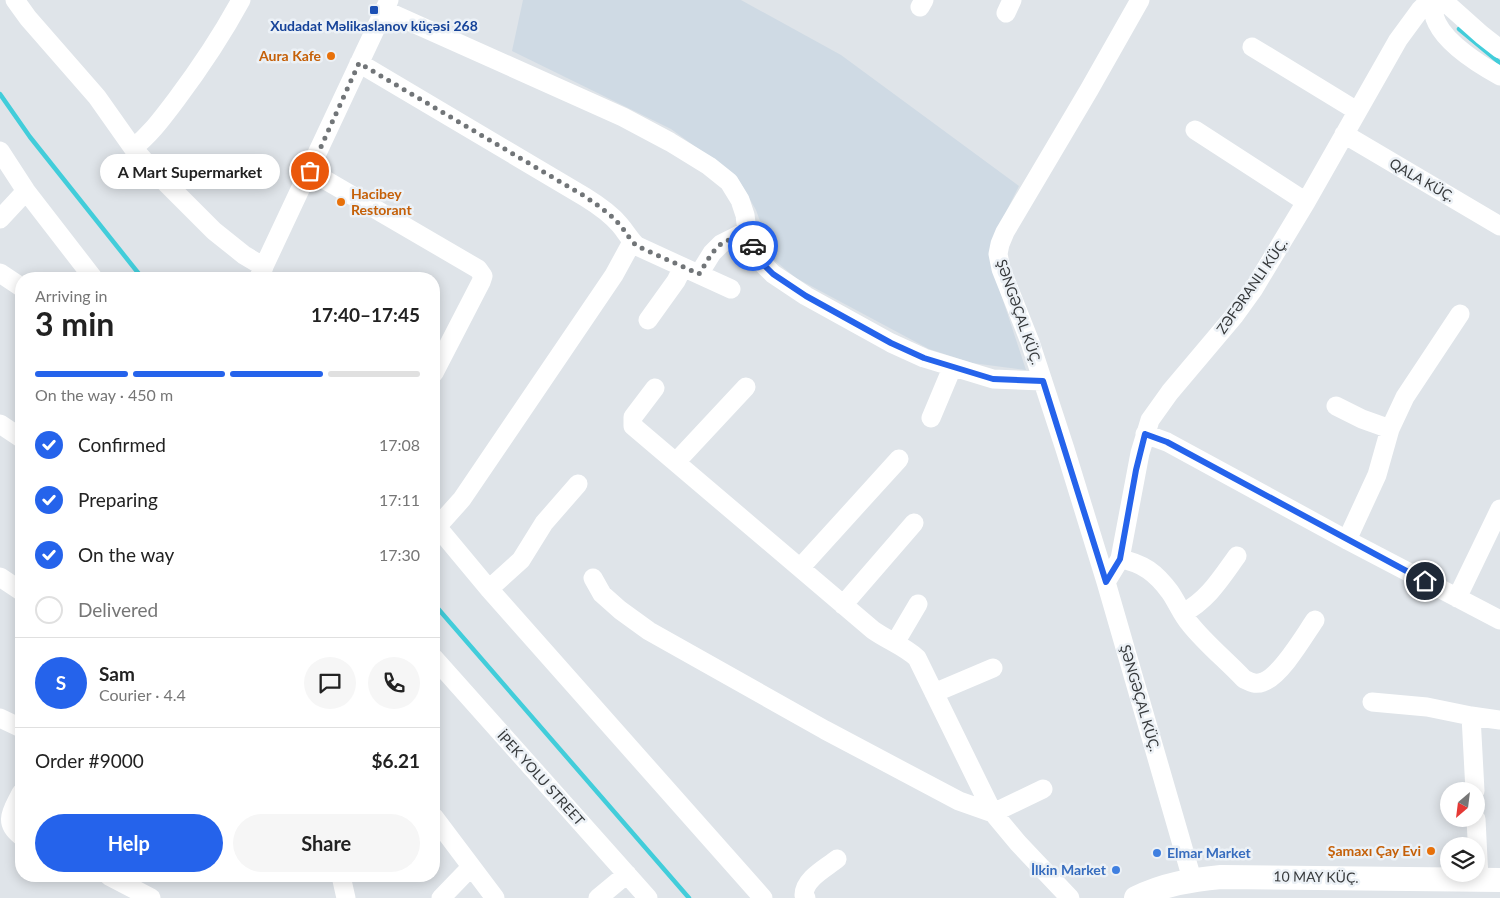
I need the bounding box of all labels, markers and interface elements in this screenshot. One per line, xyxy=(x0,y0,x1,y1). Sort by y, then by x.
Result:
marker: Xudadat Məlikaslanov küçəsi 268 xyxy=(368,4,380,16)
place label: Xudadat Məlikaslanov küçəsi 268 xyxy=(270,17,478,34)
place label: Aura Kafe xyxy=(258,47,322,64)
marker: Aura Kafe xyxy=(325,50,337,62)
pin xyxy=(289,150,331,192)
callout: A Mart Supermarket xyxy=(100,154,280,188)
street label: QALA KÜÇ. xyxy=(1387,154,1458,205)
icon: bag xyxy=(296,157,324,185)
text: A Mart Supermarket xyxy=(118,162,262,181)
place label: Hacibey Restorant xyxy=(351,185,412,218)
marker: Hacibey Restorant xyxy=(335,196,347,208)
courier xyxy=(728,221,778,271)
icon: car xyxy=(739,232,767,260)
street label: ZƏFƏRANLI KÜÇ. xyxy=(1212,235,1291,337)
street label: ŞƏNGƏÇAL KÜÇ. xyxy=(994,257,1045,367)
text: Arriving in xyxy=(35,286,108,305)
text: 17:40–17:45 xyxy=(311,303,420,326)
text: 3 min xyxy=(35,304,114,343)
text: On the way · 450 m xyxy=(35,385,173,404)
icon: check xyxy=(35,431,63,459)
text: Confirmed xyxy=(78,433,166,456)
text: 17:08 xyxy=(379,435,420,454)
icon: check xyxy=(35,486,63,514)
text: Preparing xyxy=(78,488,158,511)
text: 17:11 xyxy=(379,490,420,509)
icon: check xyxy=(35,541,63,569)
text: On the way xyxy=(78,543,174,566)
text: 17:30 xyxy=(379,545,420,564)
pin xyxy=(1404,560,1446,602)
icon: home xyxy=(1411,567,1439,595)
text: Delivered xyxy=(78,598,158,621)
street label: ŞƏNGƏÇAL KÜÇ. xyxy=(1117,643,1164,753)
button: chat xyxy=(304,657,356,709)
button: phone xyxy=(368,657,420,709)
text: Sam xyxy=(99,662,135,685)
text: S xyxy=(56,671,66,694)
text: Courier · 4.4 xyxy=(99,685,186,704)
street label: İPEK YOLU STREET xyxy=(494,727,589,829)
text: Order #9000 xyxy=(35,749,144,772)
text: $6.21 xyxy=(371,749,420,772)
north arrow xyxy=(1440,782,1485,828)
map controls xyxy=(1440,782,1485,882)
button: Help xyxy=(35,814,223,872)
button: Share xyxy=(233,814,420,872)
button: layers xyxy=(1440,837,1485,882)
place label: Şamaxı Çay Evi xyxy=(1328,842,1421,859)
place label: Elmar Market xyxy=(1167,844,1252,861)
marker: Şamaxı Çay Evi xyxy=(1425,845,1437,857)
marker: Elmar Market xyxy=(1151,847,1163,859)
place label: İlkin Market xyxy=(1031,861,1107,878)
marker: İlkin Market xyxy=(1110,864,1122,876)
street label: 10 MAY KÜÇ. xyxy=(1273,867,1359,886)

